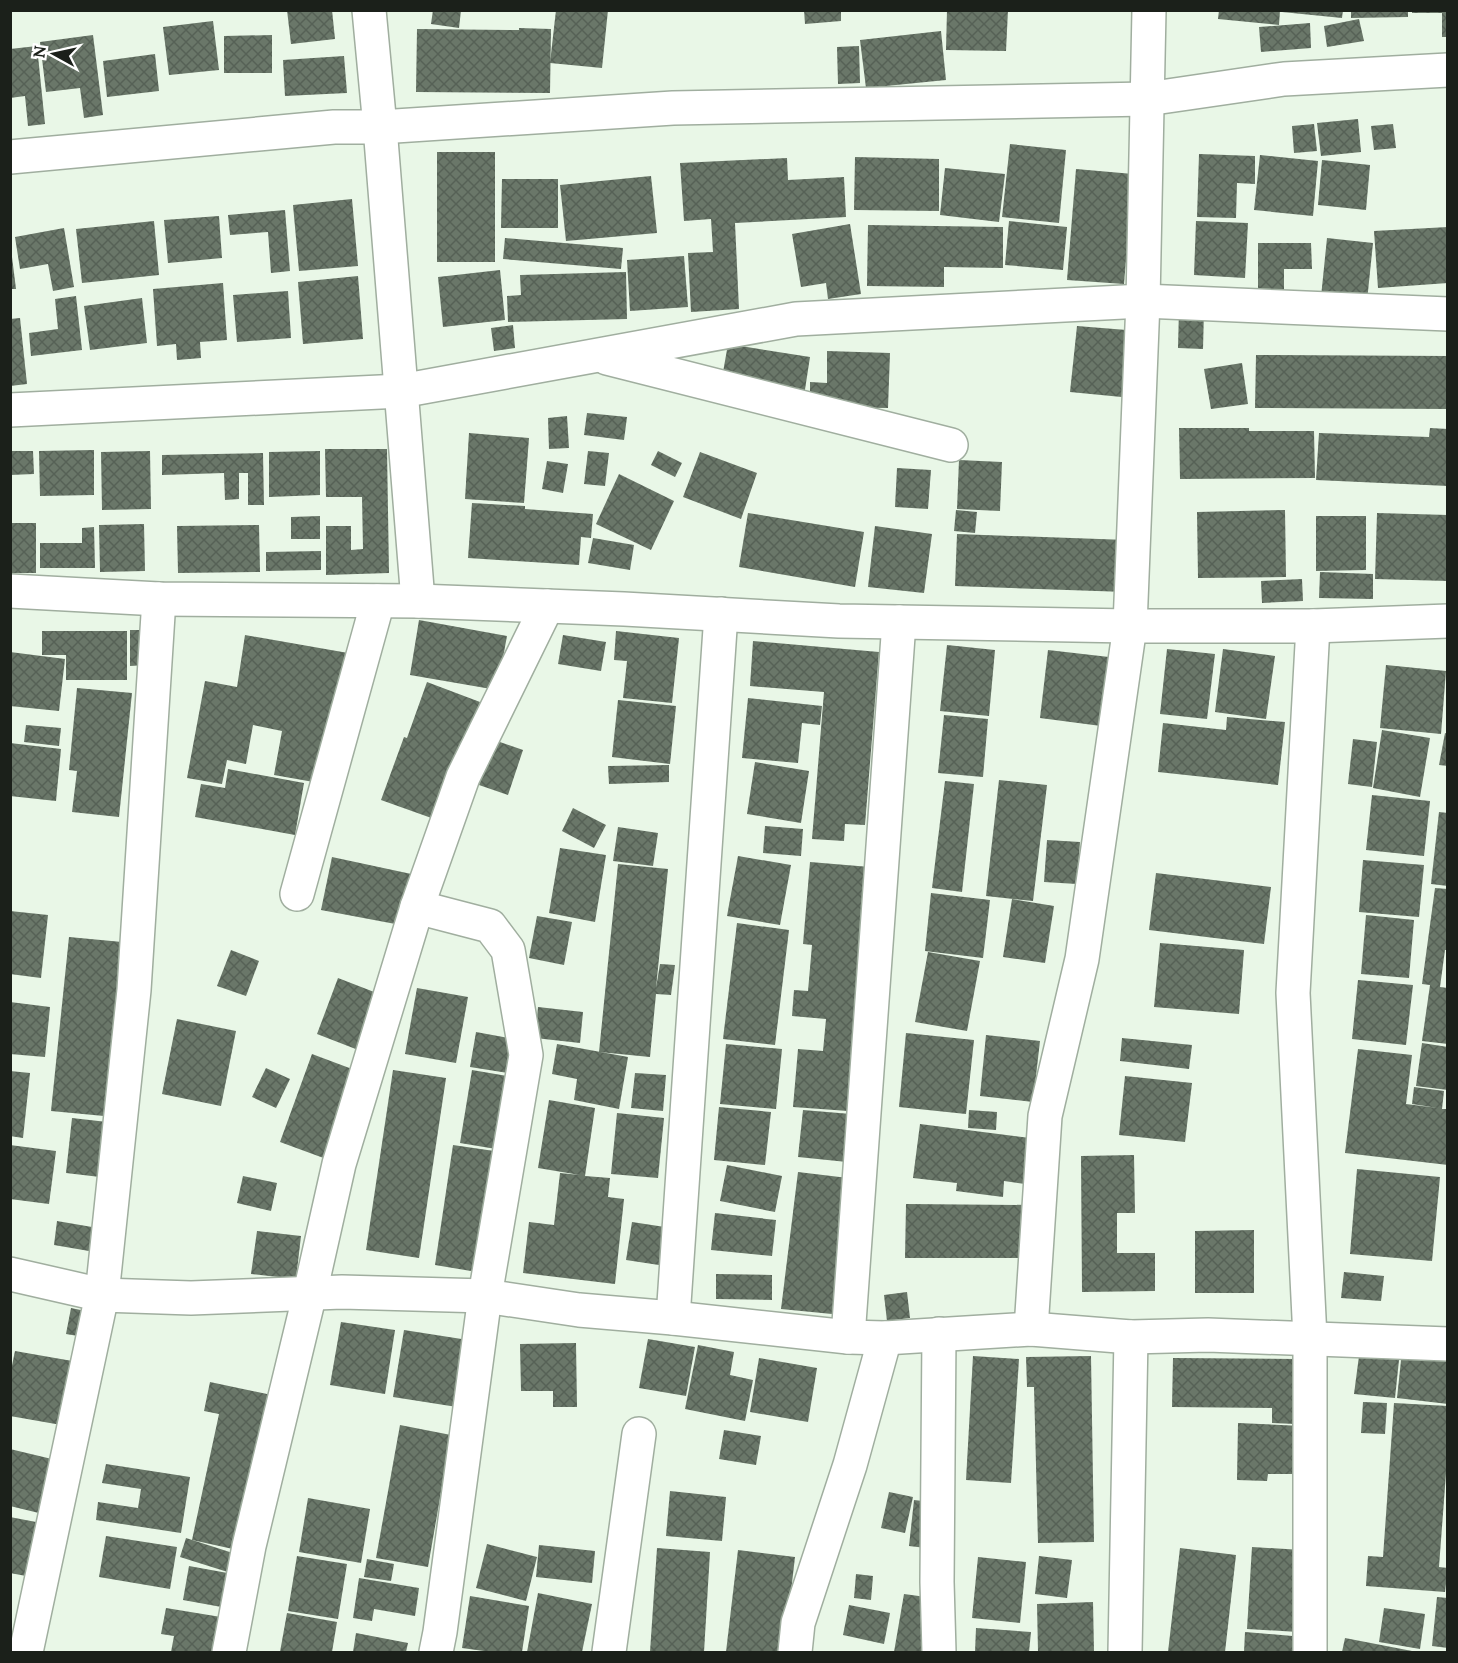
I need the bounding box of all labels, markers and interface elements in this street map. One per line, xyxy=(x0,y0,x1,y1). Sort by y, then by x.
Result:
north arrow xyxy=(24,24,84,84)
text: N xyxy=(28,44,50,59)

